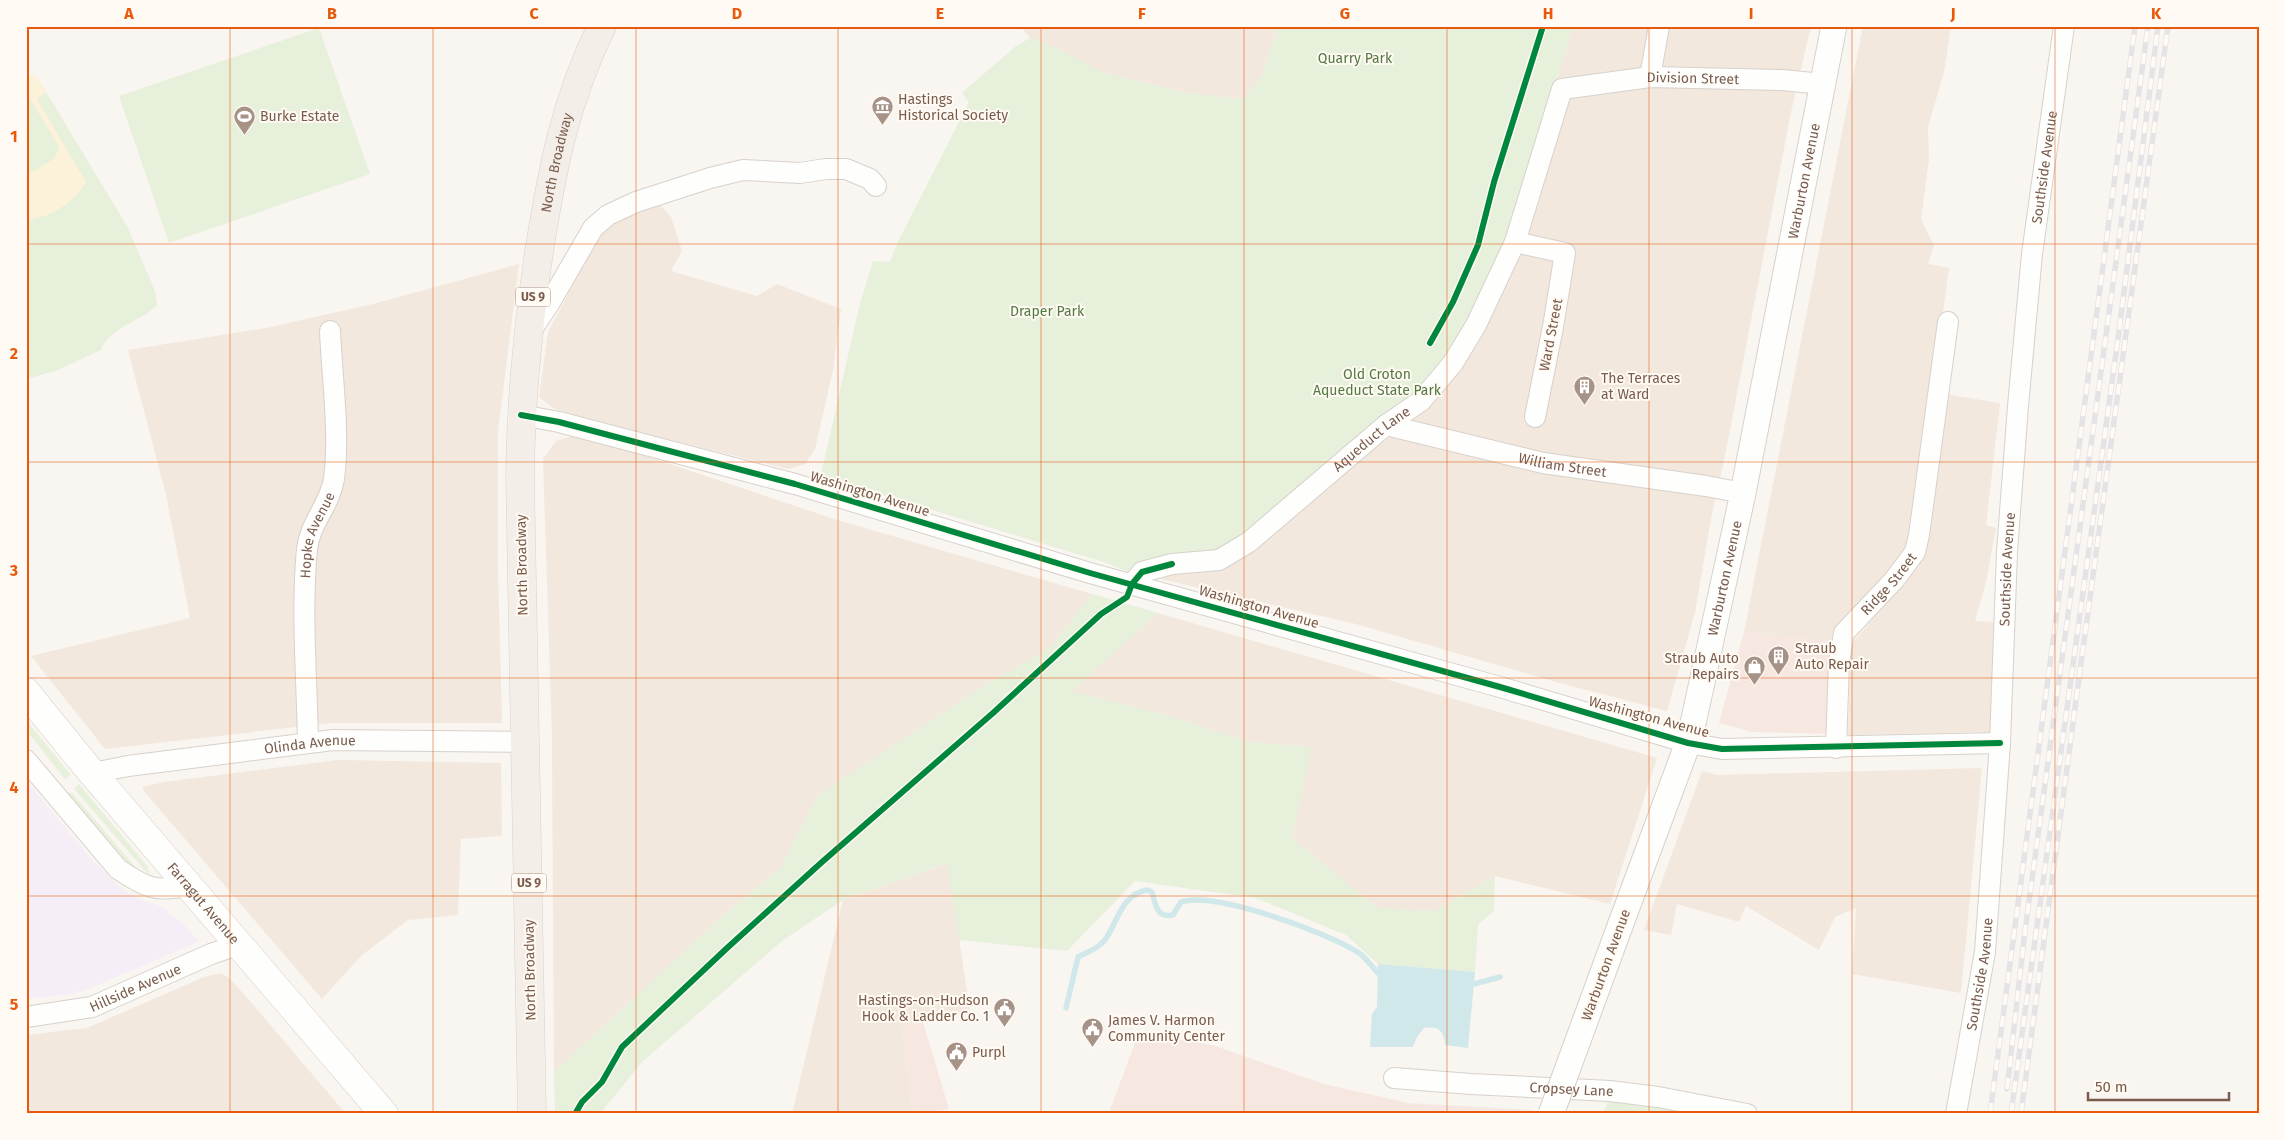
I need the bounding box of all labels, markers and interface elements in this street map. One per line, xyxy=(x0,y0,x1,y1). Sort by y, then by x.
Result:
text: A xyxy=(123,4,134,23)
text: B xyxy=(327,4,337,23)
text: C xyxy=(529,4,539,23)
text: D xyxy=(732,4,742,23)
text: E xyxy=(936,4,944,23)
text: F xyxy=(1138,4,1146,23)
text: G xyxy=(1340,4,1350,23)
text: H xyxy=(1543,4,1553,23)
text: I xyxy=(1749,4,1753,23)
text: J xyxy=(1949,4,1956,23)
text: K xyxy=(2151,4,2162,23)
park label: Quarry Park xyxy=(1318,50,1393,67)
street label: Division Street xyxy=(1646,68,1740,88)
place label: Hastings Historical Society xyxy=(898,91,1008,124)
museum icon: Hastings Historical Society xyxy=(870,95,894,126)
sports icon: Burke Estate xyxy=(232,104,256,135)
place label: Burke Estate xyxy=(260,108,339,125)
street label: Southside Avenue xyxy=(2028,110,2061,225)
street label: North Broadway xyxy=(537,111,576,214)
street label: Warburton Avenue xyxy=(1784,122,1823,240)
text: 1 xyxy=(10,127,18,146)
road number: US 9 xyxy=(516,288,550,306)
street label: Ward Street xyxy=(1536,296,1567,373)
park label: Draper Park xyxy=(1010,303,1085,320)
text: 2 xyxy=(10,344,18,363)
park label: Old Croton Aqueduct State Park xyxy=(1313,366,1442,399)
place label: The Terraces at Ward xyxy=(1601,370,1681,403)
building icon: The Terraces at Ward xyxy=(1573,374,1597,405)
street label: Aqueduct Lane xyxy=(1329,403,1413,475)
street label: William Street xyxy=(1517,449,1608,480)
street label: Washington Avenue xyxy=(808,468,932,520)
street label: Hopke Avenue xyxy=(296,489,338,579)
street label: Southside Avenue xyxy=(1996,512,2018,627)
street label: North Broadway xyxy=(513,514,531,616)
street label: Warburton Avenue xyxy=(1704,519,1745,637)
street label: Ridge Street xyxy=(1857,548,1921,619)
text: 3 xyxy=(9,561,18,580)
street label: Washington Avenue xyxy=(1197,582,1321,632)
place label: Straub Auto Repair xyxy=(1795,640,1870,673)
building icon: Straub Auto Repair xyxy=(1767,644,1791,675)
place label: Straub Auto Repairs xyxy=(1664,650,1739,683)
shop icon: Straub Auto Repairs xyxy=(1743,654,1767,685)
street label: Washington Avenue xyxy=(1587,693,1711,741)
street label: Olinda Avenue xyxy=(263,731,356,757)
text: 4 xyxy=(9,778,19,797)
street label: Farragut Avenue xyxy=(164,859,243,948)
road number: US 9 xyxy=(512,874,546,892)
street label: Warburton Avenue xyxy=(1578,907,1634,1023)
street label: Southside Avenue xyxy=(1963,917,1996,1032)
street label: North Broadway xyxy=(521,919,539,1021)
street label: Hillside Avenue xyxy=(87,960,184,1016)
place label: Hastings-on-Hudson Hook & Ladder Co. 1 xyxy=(858,992,989,1025)
text: 5 xyxy=(10,995,19,1014)
public building icon: Hastings-on-Hudson Hook & Ladder Co. 1 xyxy=(993,996,1017,1027)
place label: James V. Harmon Community Center xyxy=(1108,1012,1225,1045)
public building icon: James V. Harmon Community Center xyxy=(1080,1016,1104,1047)
public building icon: Purpl xyxy=(944,1040,968,1071)
place label: Purpl xyxy=(972,1044,1006,1061)
scale bar xyxy=(2088,1070,2229,1102)
street label: Cropsey Lane xyxy=(1529,1078,1614,1100)
text: 50 m xyxy=(2095,1078,2128,1096)

